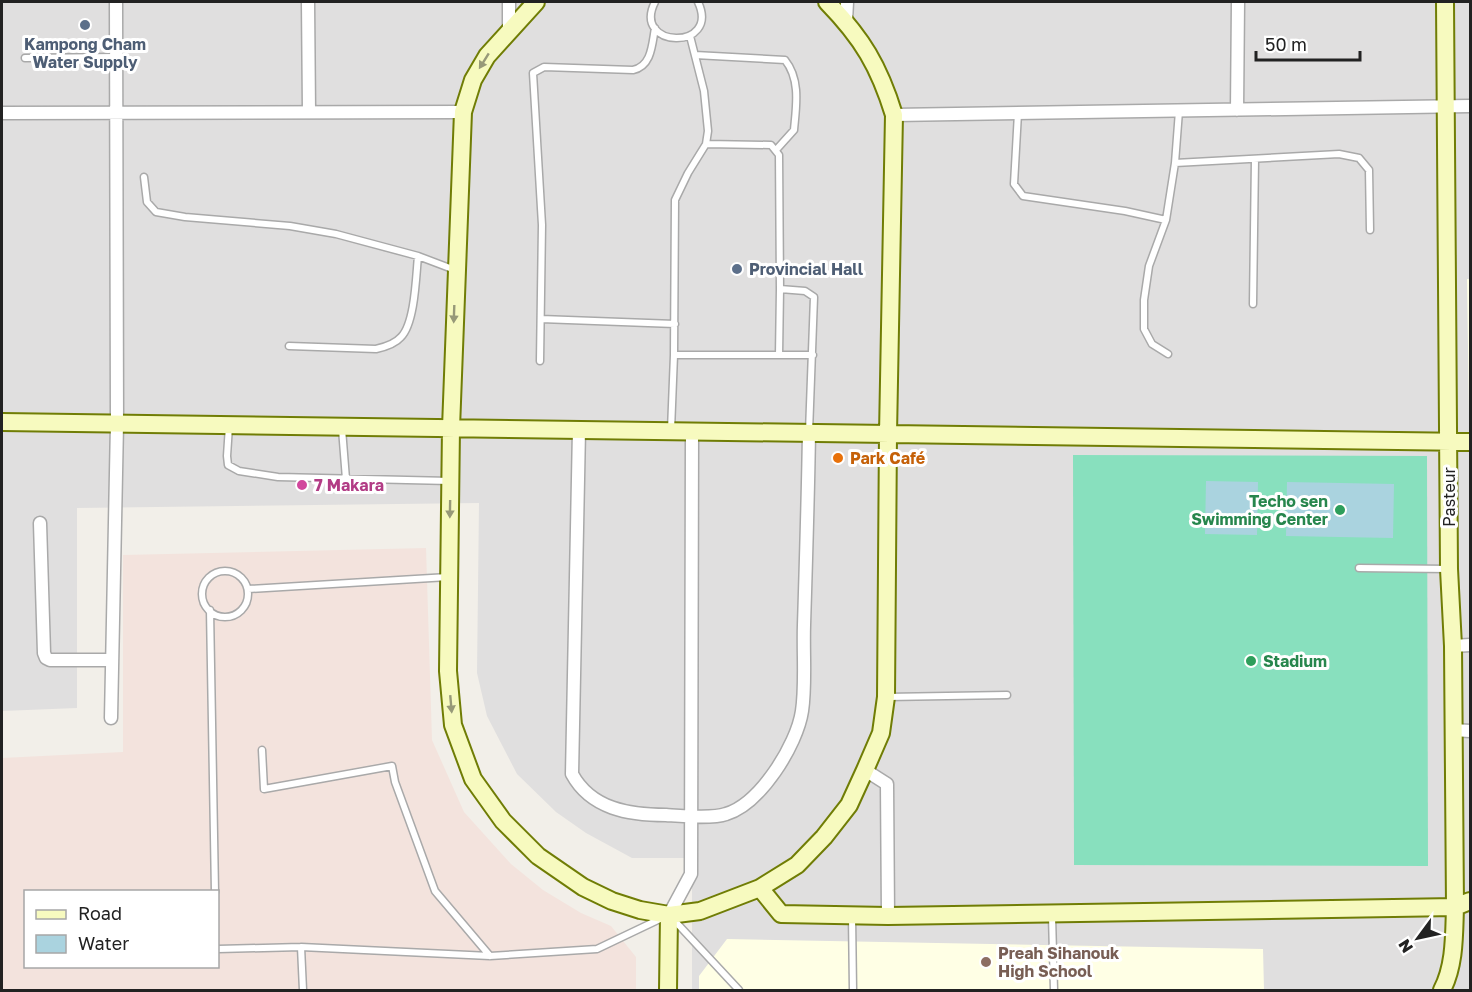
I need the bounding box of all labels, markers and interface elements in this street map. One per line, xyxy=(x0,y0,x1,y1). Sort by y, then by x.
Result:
marker: Kampong Cham Water Supply xyxy=(78,18,92,32)
scale bar xyxy=(1256,24,1360,62)
text: 50 m xyxy=(1265,33,1307,55)
place label: Kampong Cham Water Supply xyxy=(24,34,146,72)
one-way arrow xyxy=(478,53,489,70)
place label: Provincial Hall xyxy=(749,259,864,279)
marker: Provincial Hall xyxy=(730,262,744,276)
one-way arrow xyxy=(450,305,459,324)
place label: Park Café xyxy=(850,448,925,468)
marker: Park Café xyxy=(831,451,845,465)
street label: Pasteur xyxy=(1439,467,1459,527)
place label: 7 Makara xyxy=(314,475,384,495)
marker: 7 Makara xyxy=(295,478,309,492)
place label: Techo sen Swimming Center xyxy=(1191,491,1328,529)
one-way arrow xyxy=(445,500,455,519)
marker: Techo sen Swimming Center xyxy=(1333,503,1347,517)
place label: Stadium xyxy=(1263,651,1327,671)
marker: Stadium xyxy=(1244,654,1258,668)
one-way arrow xyxy=(446,695,456,714)
legend xyxy=(24,890,219,968)
text: Road xyxy=(78,902,122,924)
north arrow xyxy=(1388,908,1448,968)
text: Water xyxy=(78,932,129,954)
text: N xyxy=(1394,936,1417,957)
place label: Preah Sihanouk High School xyxy=(998,943,1120,981)
marker: Preah Sihanouk High School xyxy=(979,955,993,969)

